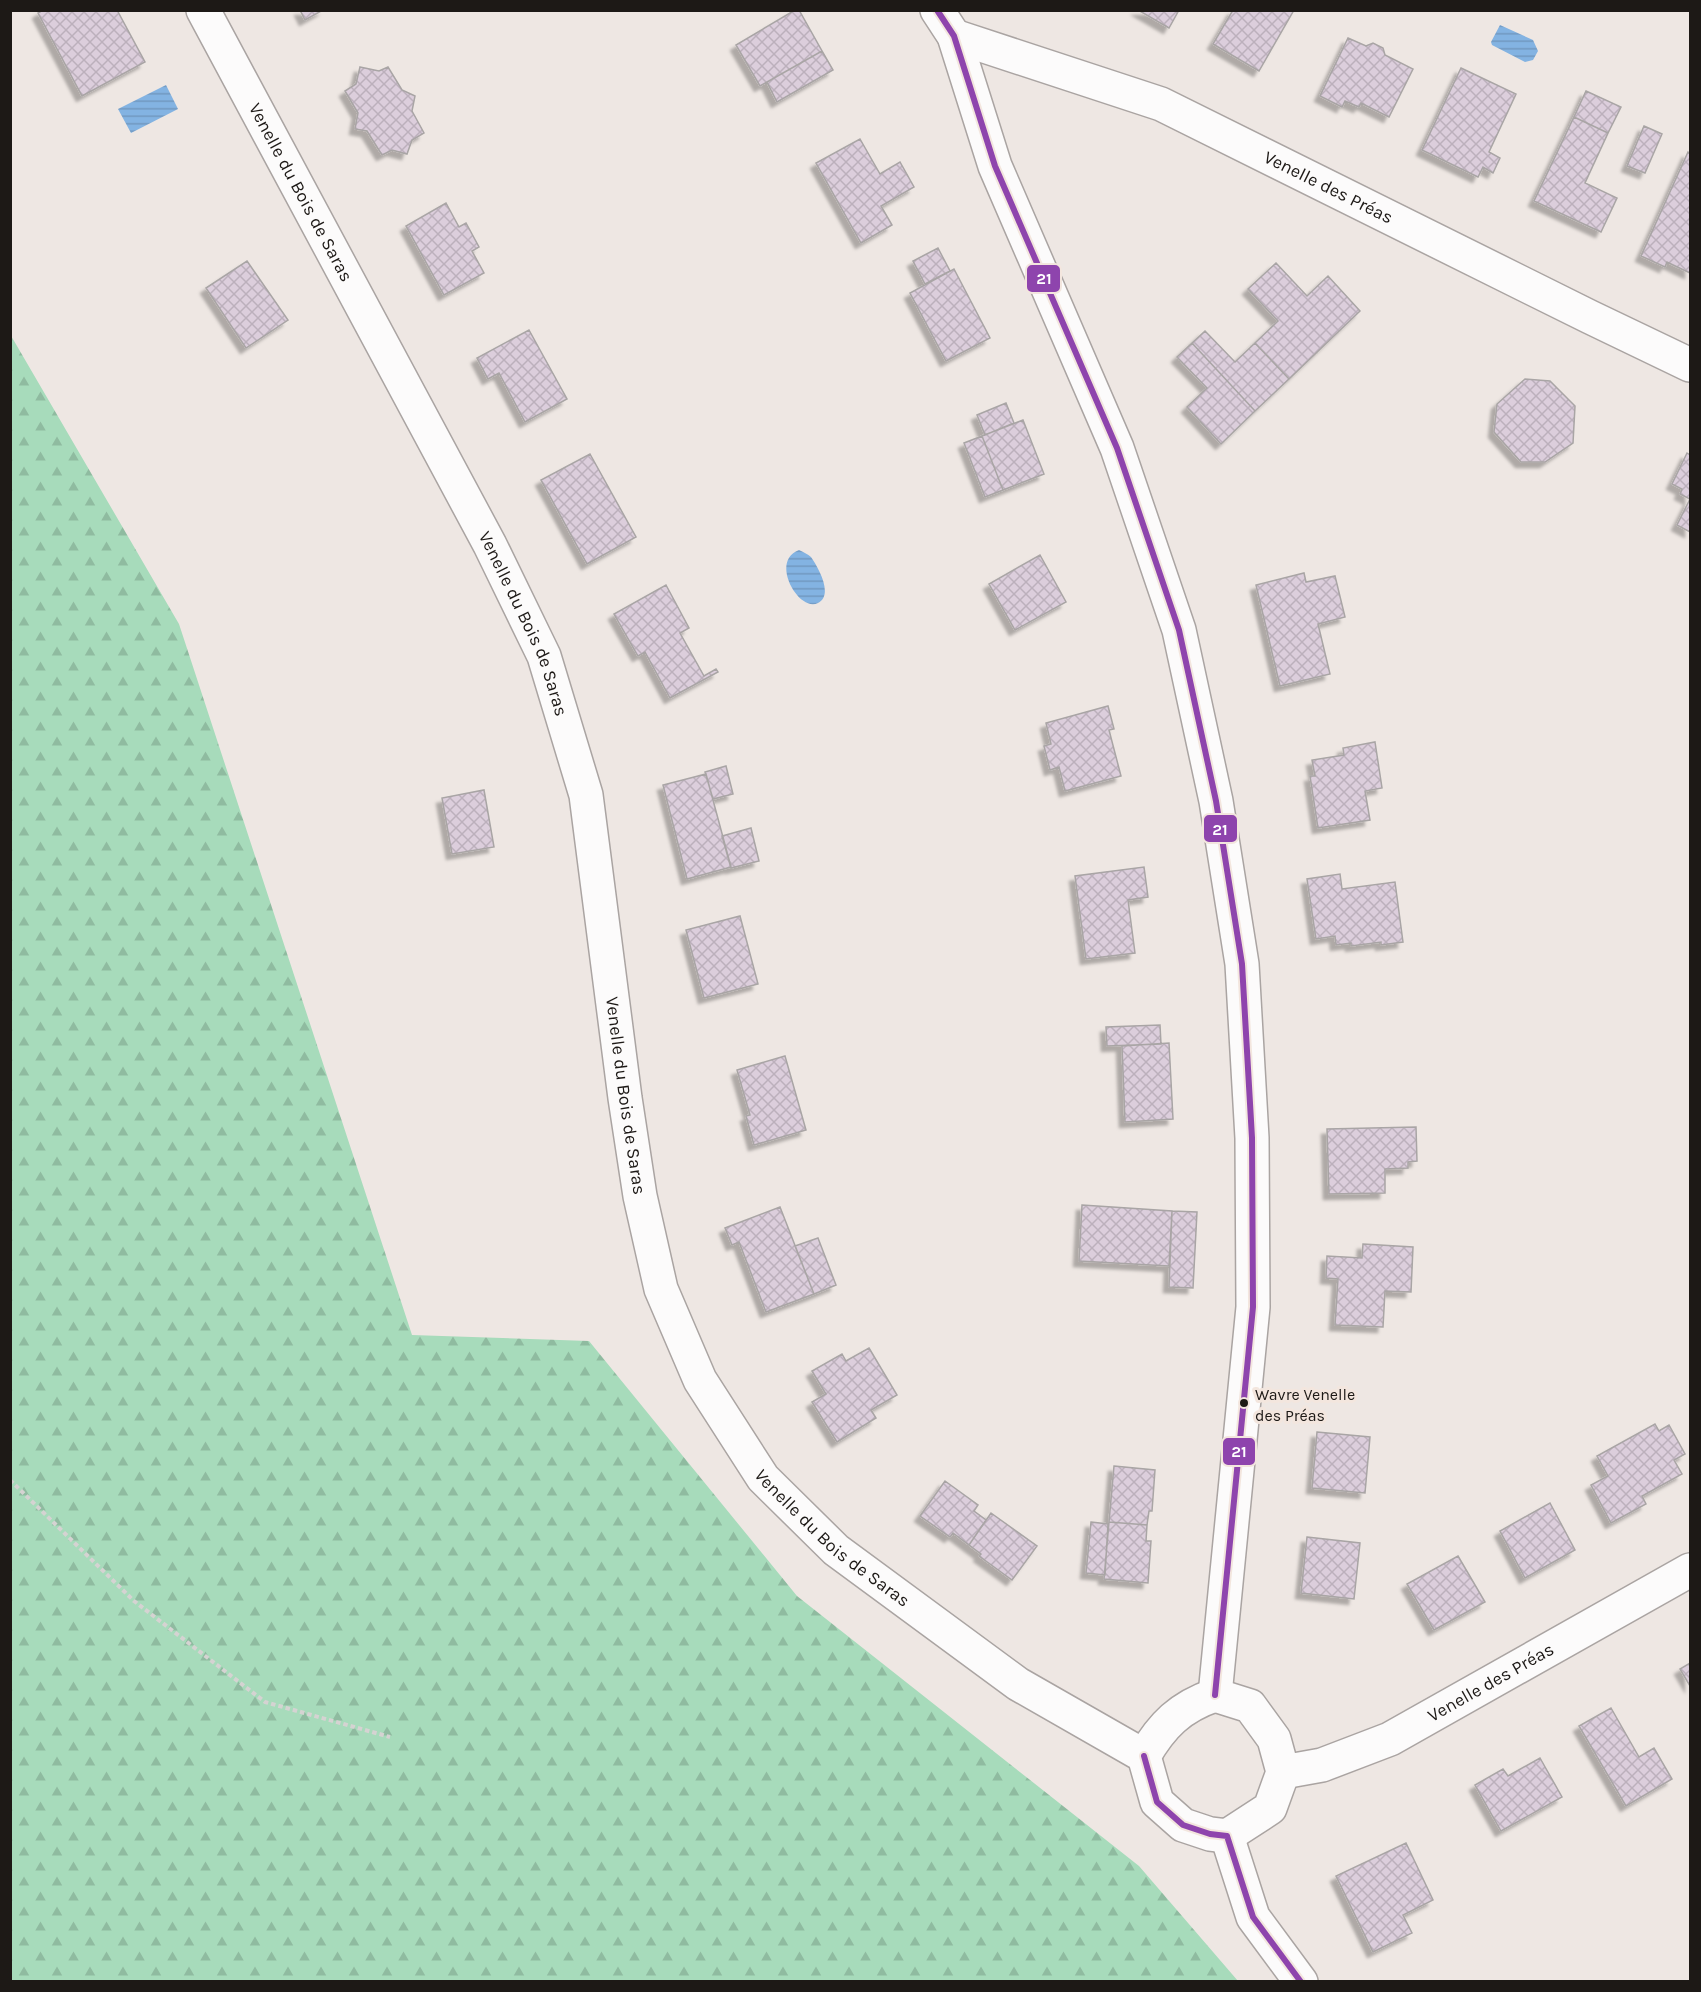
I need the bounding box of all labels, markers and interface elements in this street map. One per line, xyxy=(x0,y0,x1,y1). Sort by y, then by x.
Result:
street label: Venelle du Bois de Saras xyxy=(244,99,358,286)
street label: Venelle des Préas xyxy=(1260,146,1397,228)
line badge: 21 xyxy=(1026,264,1061,293)
text: 21 xyxy=(1036,269,1052,288)
street label: Venelle du Bois de Saras xyxy=(474,528,573,719)
line badge: 21 xyxy=(1203,814,1238,843)
text: 21 xyxy=(1212,820,1228,839)
street label: Venelle du Bois de Saras xyxy=(601,995,651,1196)
place label: Wavre Venelle des Préas xyxy=(1255,1385,1355,1425)
marker: Wavre Venelle des Préas xyxy=(1238,1397,1250,1409)
line badge: 21 xyxy=(1222,1437,1256,1466)
text: 21 xyxy=(1231,1442,1247,1461)
street label: Venelle du Bois de Saras xyxy=(749,1465,914,1612)
street label: Venelle des Préas xyxy=(1424,1638,1558,1727)

